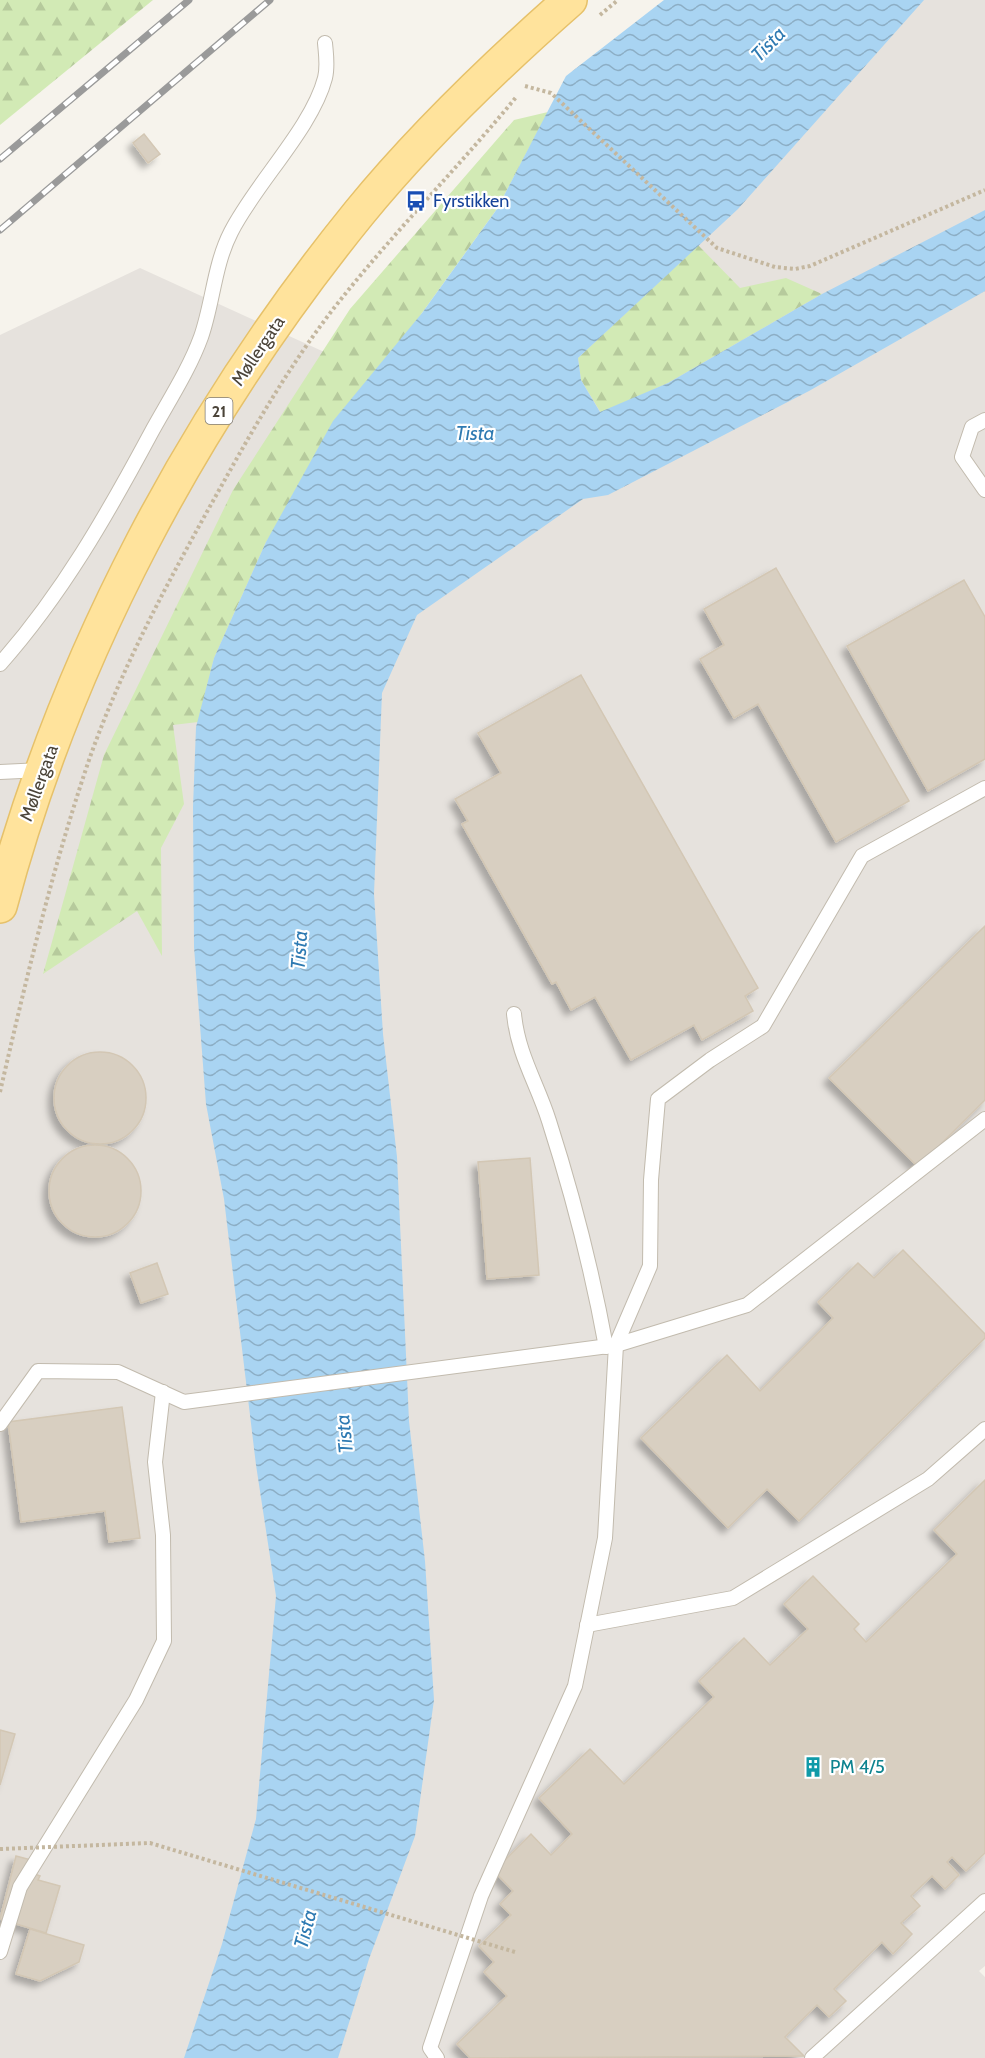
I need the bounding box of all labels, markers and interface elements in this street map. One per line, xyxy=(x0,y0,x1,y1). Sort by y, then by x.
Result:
water label: Tista xyxy=(746,22,790,66)
bus stop icon: Fyrstikken xyxy=(404,189,428,213)
place label: Fyrstikken xyxy=(433,190,509,212)
street label: Møllergata xyxy=(227,312,290,390)
road number: 21 xyxy=(206,398,232,424)
water label: Tista xyxy=(455,421,495,445)
street label: Møllergata xyxy=(15,741,63,824)
water label: Tista xyxy=(286,930,312,970)
water label: Tista xyxy=(330,1413,358,1455)
building icon: PM 4/5 xyxy=(801,1755,825,1779)
place label: PM 4/5 xyxy=(830,1756,885,1778)
water label: Tista xyxy=(289,1907,321,1951)

